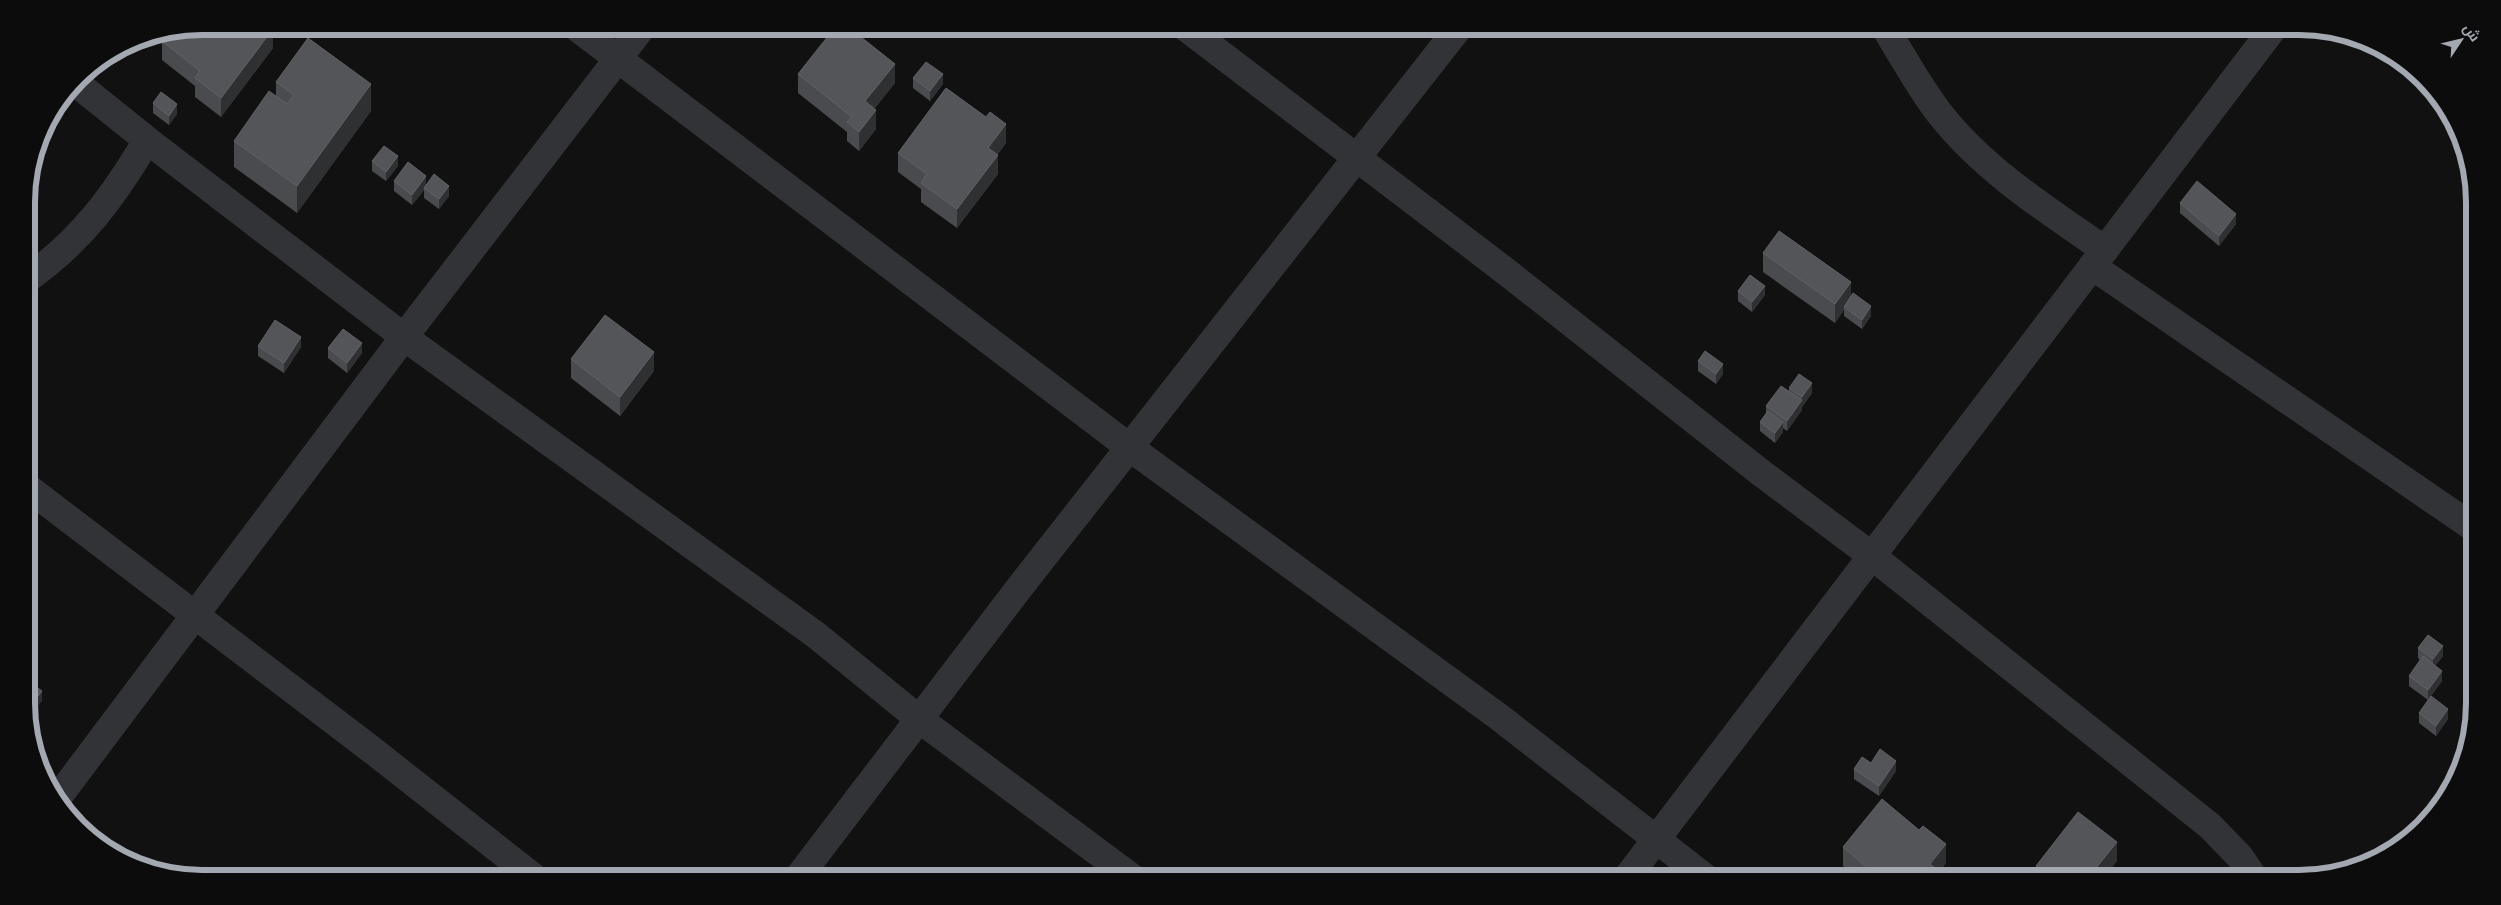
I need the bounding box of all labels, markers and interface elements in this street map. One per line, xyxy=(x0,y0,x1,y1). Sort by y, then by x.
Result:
north arrow xyxy=(2436,15,2486,65)
text: ش xyxy=(2459,20,2484,45)

